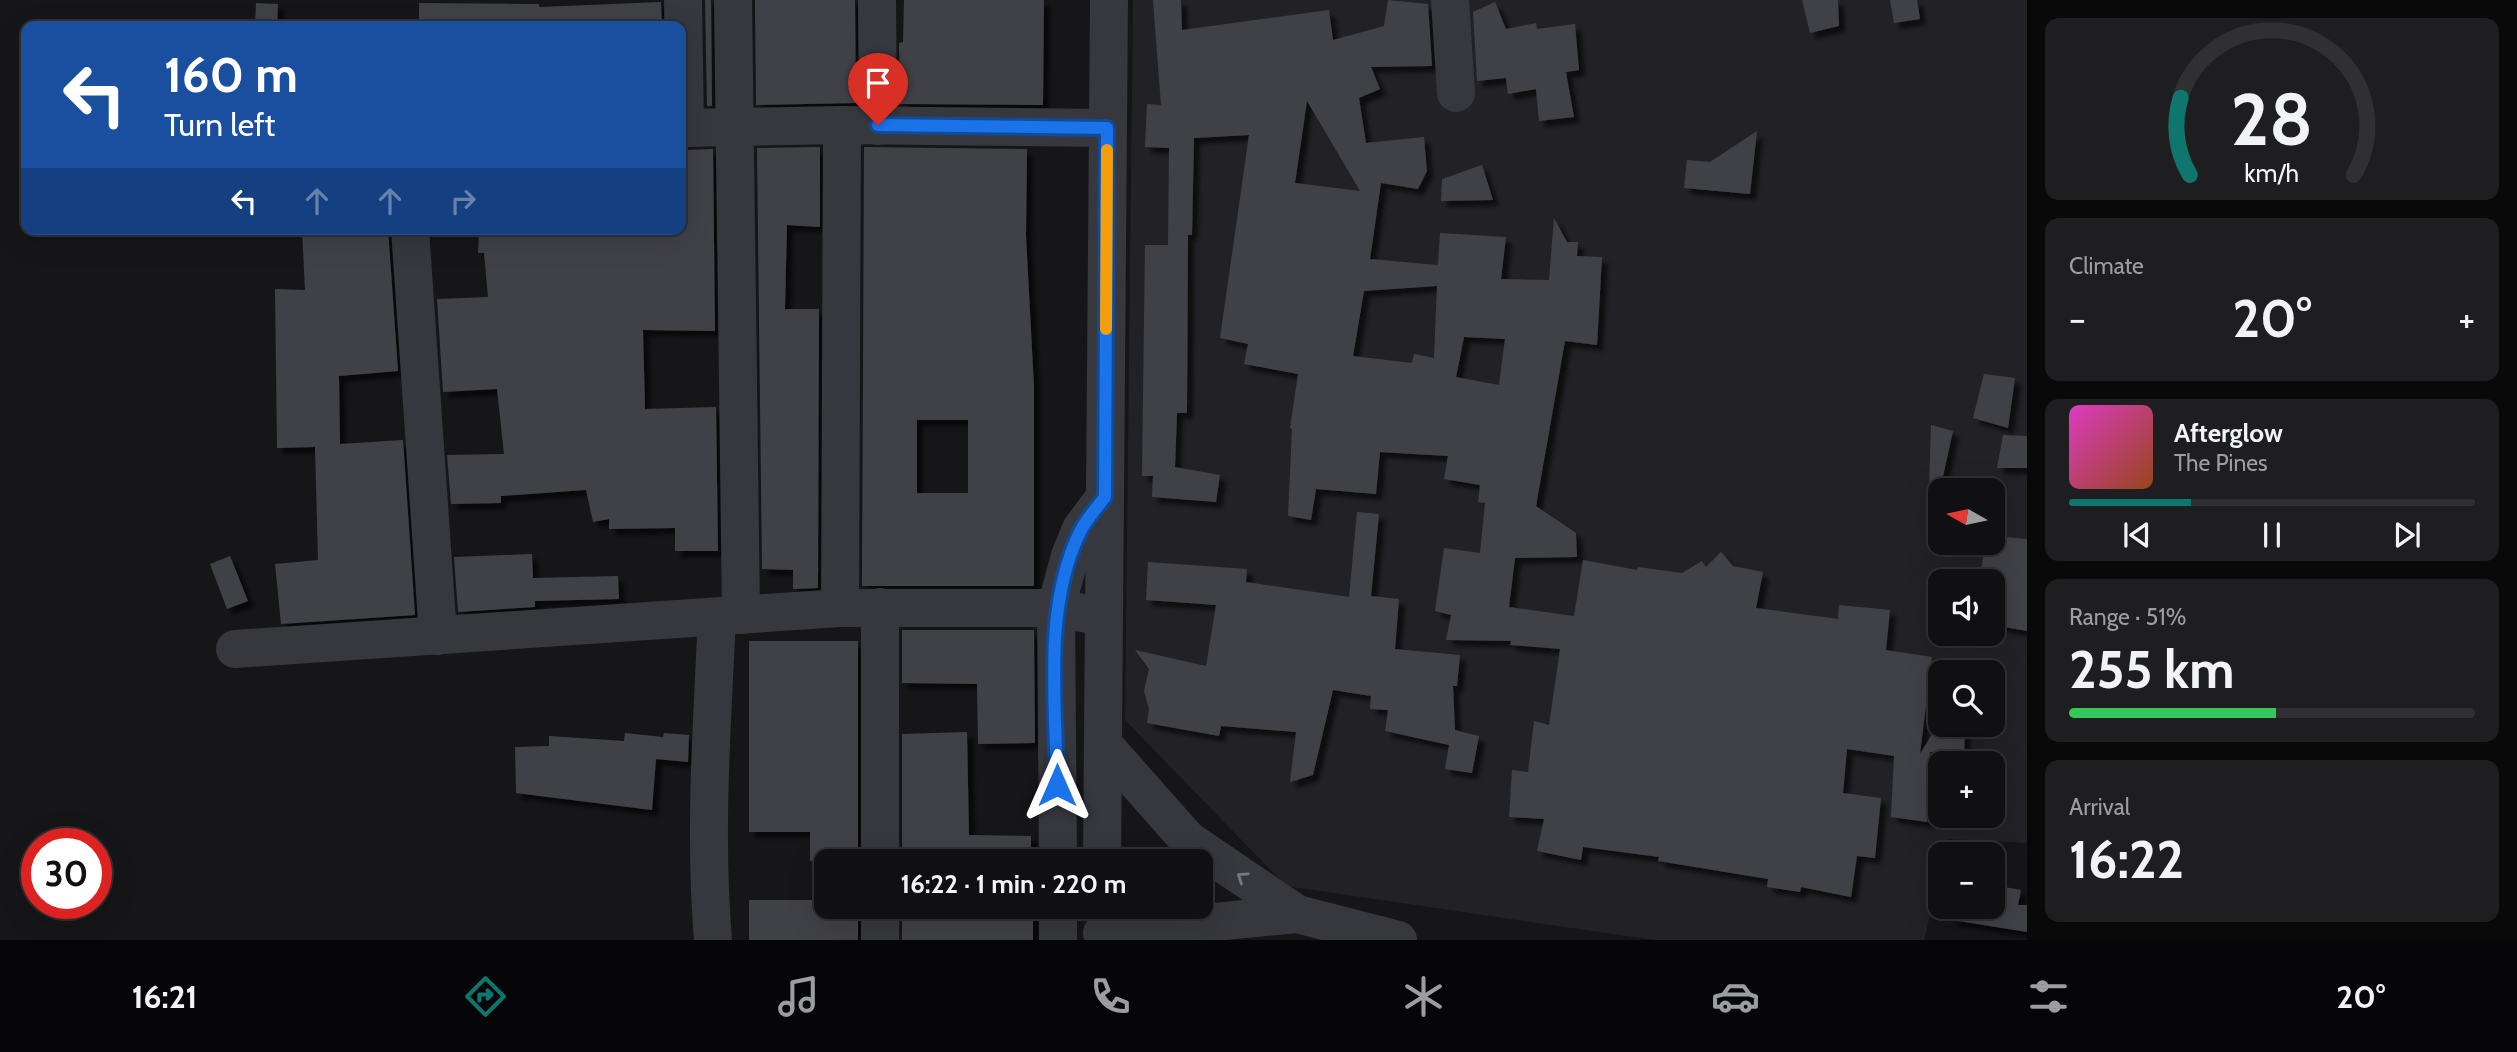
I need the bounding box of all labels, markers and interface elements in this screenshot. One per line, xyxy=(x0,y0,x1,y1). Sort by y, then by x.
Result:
text: 160 m xyxy=(164,45,298,104)
icon: left xyxy=(49,49,140,140)
pin xyxy=(848,53,908,125)
icon: arrive xyxy=(859,64,897,102)
text: 28 xyxy=(2231,75,2313,163)
text: Turn left xyxy=(164,105,275,144)
text: km/h xyxy=(2245,158,2299,188)
icon: left xyxy=(225,182,263,220)
icon: ahead xyxy=(298,182,336,220)
icon: ahead xyxy=(371,182,409,220)
icon: right xyxy=(444,182,482,220)
text: Climate xyxy=(2069,252,2144,280)
text: 20° xyxy=(2232,287,2312,350)
text: − xyxy=(2069,295,2086,342)
text: + xyxy=(2458,295,2475,342)
text: Afterglow xyxy=(2174,417,2283,449)
text: The Pines xyxy=(2174,449,2268,477)
north arrow xyxy=(1928,478,2006,555)
map controls xyxy=(1928,478,2005,919)
icon: previous xyxy=(2118,516,2156,554)
icon: pause xyxy=(2253,516,2291,554)
icon: next xyxy=(2388,516,2426,554)
button: sound xyxy=(1928,569,2005,646)
text: Range · 51% xyxy=(2069,603,2186,631)
text: 255 km xyxy=(2069,638,2234,701)
button: search xyxy=(1928,660,2005,737)
position arrow xyxy=(1020,748,1094,822)
button: + xyxy=(1928,751,2005,828)
text: Arrival xyxy=(2069,793,2130,821)
speed limit sign: 30 xyxy=(21,828,112,919)
text: 16:22 xyxy=(2069,828,2184,891)
button: − xyxy=(1928,842,2005,919)
text: 16:22 · 1 min · 220 m xyxy=(901,868,1126,900)
one-way arrow xyxy=(1237,873,1250,885)
icon: directions xyxy=(461,972,510,1021)
icon: music xyxy=(774,972,823,1021)
icon: phone xyxy=(1086,972,1135,1021)
icon: climate xyxy=(1399,972,1448,1021)
icon: car xyxy=(1711,972,1760,1021)
icon: filters xyxy=(2024,972,2073,1021)
text: 16:21 xyxy=(132,977,197,1016)
text: 20° xyxy=(2336,977,2385,1016)

